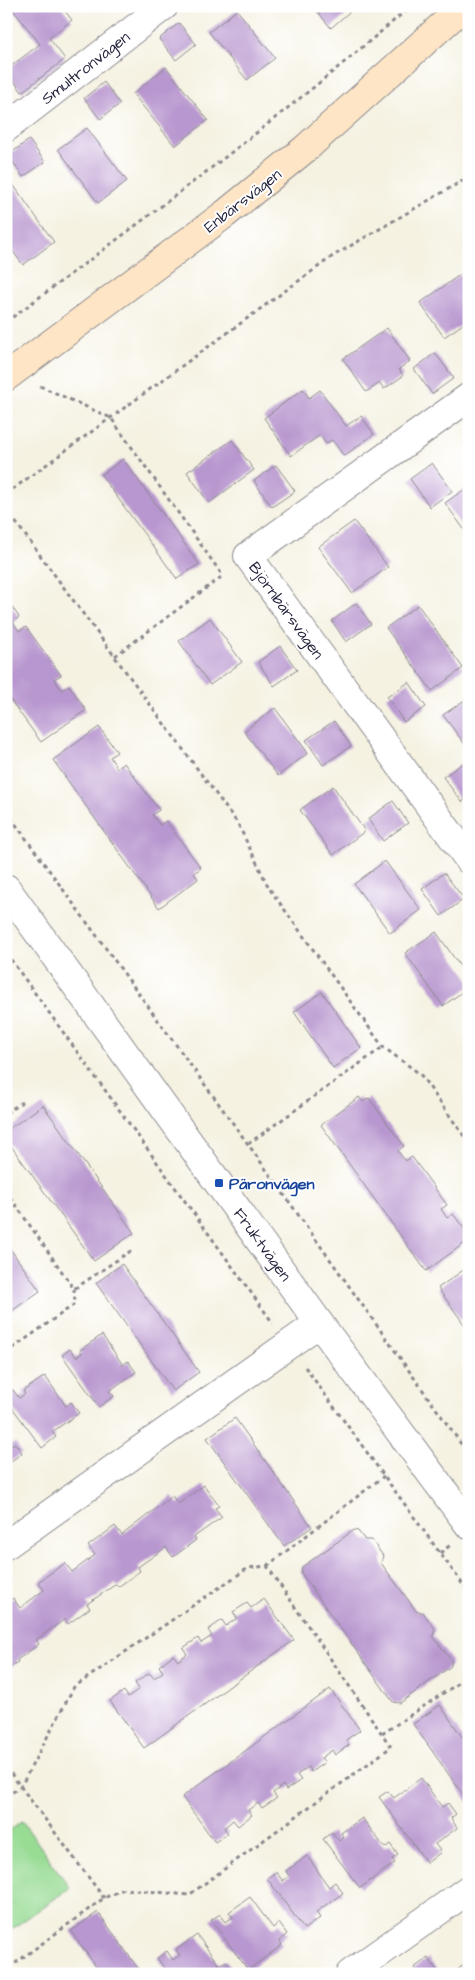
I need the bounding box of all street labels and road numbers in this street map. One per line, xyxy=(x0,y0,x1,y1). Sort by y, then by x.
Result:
street label: Smultronvägen xyxy=(37,26,135,110)
street label: Enbärsvägen xyxy=(199,164,287,239)
street label: Björnbärsvägen xyxy=(243,557,329,664)
street label: Fruktvägen xyxy=(227,1203,296,1286)

